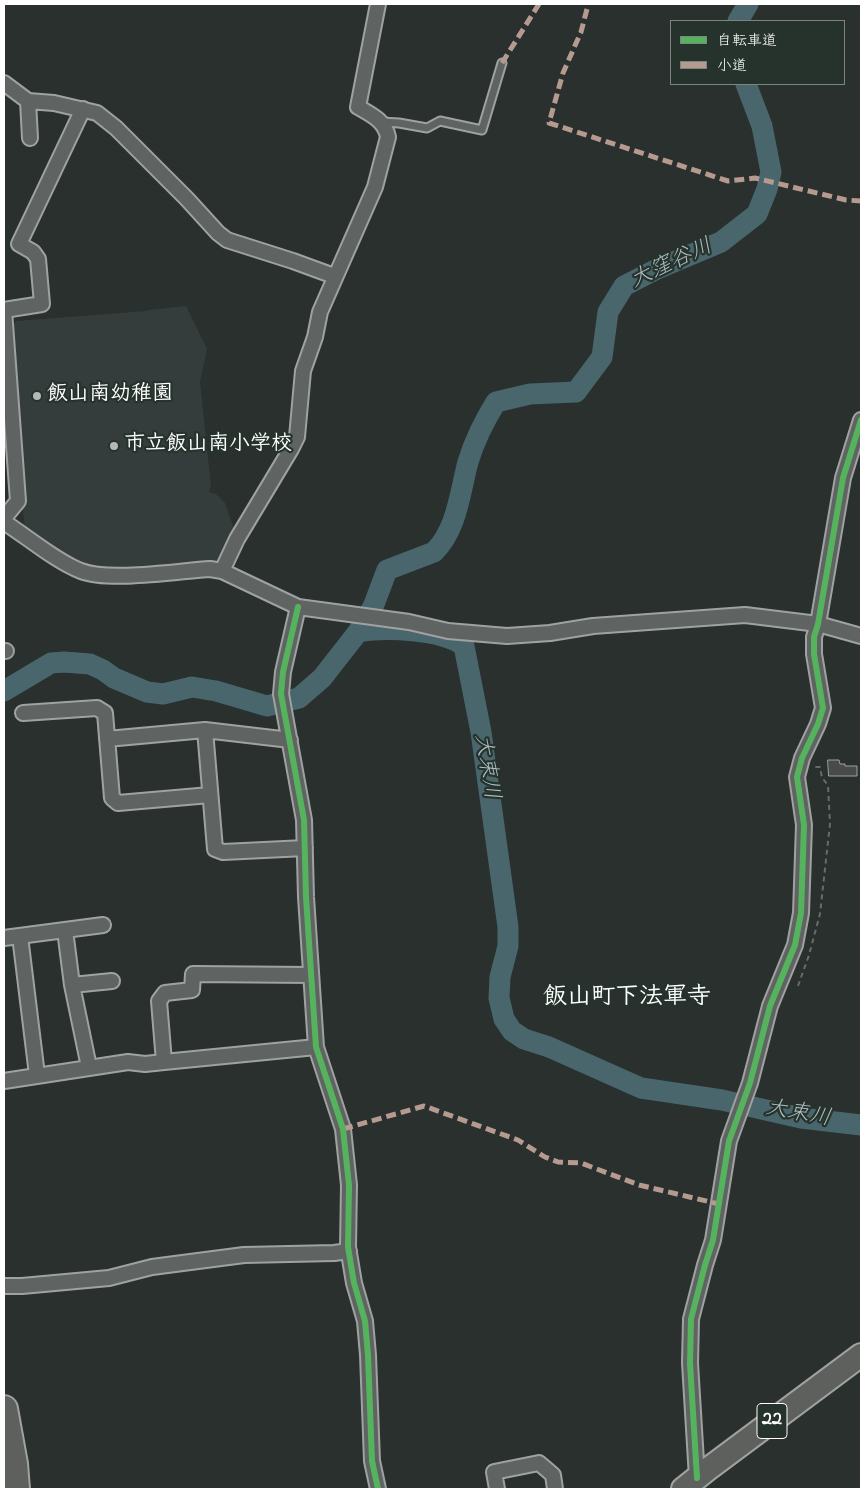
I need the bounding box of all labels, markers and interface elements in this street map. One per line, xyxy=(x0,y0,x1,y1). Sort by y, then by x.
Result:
legend xyxy=(670,20,845,85)
text: 自転車道 xyxy=(717,30,777,52)
text: 小道 xyxy=(717,55,747,77)
water label: 大窪谷川 xyxy=(627,234,717,296)
place label: 飯山南幼稚園 xyxy=(47,383,173,409)
marker: 飯山南幼稚園 xyxy=(31,390,43,402)
place label: 市立飯山南小学校 xyxy=(124,433,292,459)
marker: 市立飯山南小学校 xyxy=(108,440,120,452)
water label: 大束川 xyxy=(467,732,503,802)
district label: 飯山町下法軍寺 xyxy=(543,985,711,1013)
water label: 大束川 xyxy=(763,1096,833,1134)
road number: 22 xyxy=(757,1404,787,1438)

